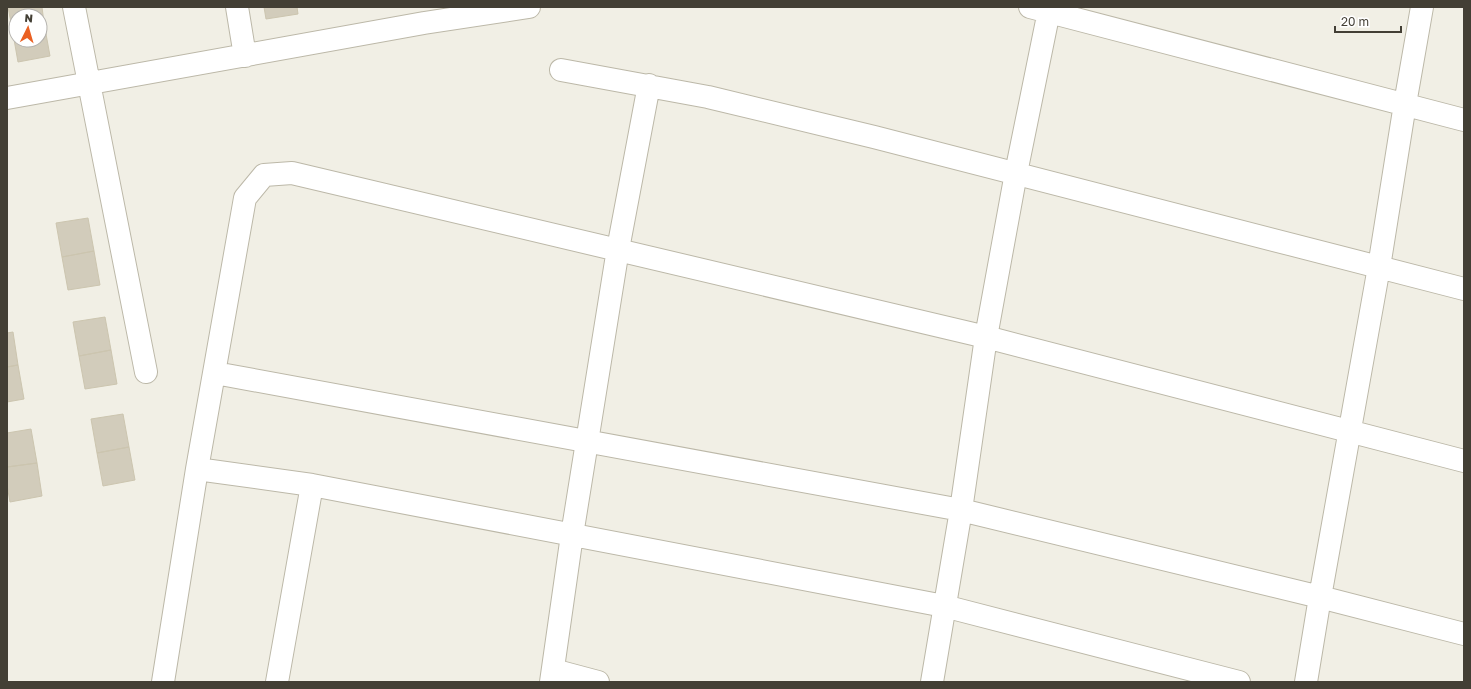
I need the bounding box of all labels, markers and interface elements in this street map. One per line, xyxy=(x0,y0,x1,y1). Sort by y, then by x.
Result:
north arrow xyxy=(8,8,48,48)
scale bar xyxy=(1335,8,1401,34)
text: N xyxy=(24,11,34,24)
text: 20 m xyxy=(1341,14,1369,29)

